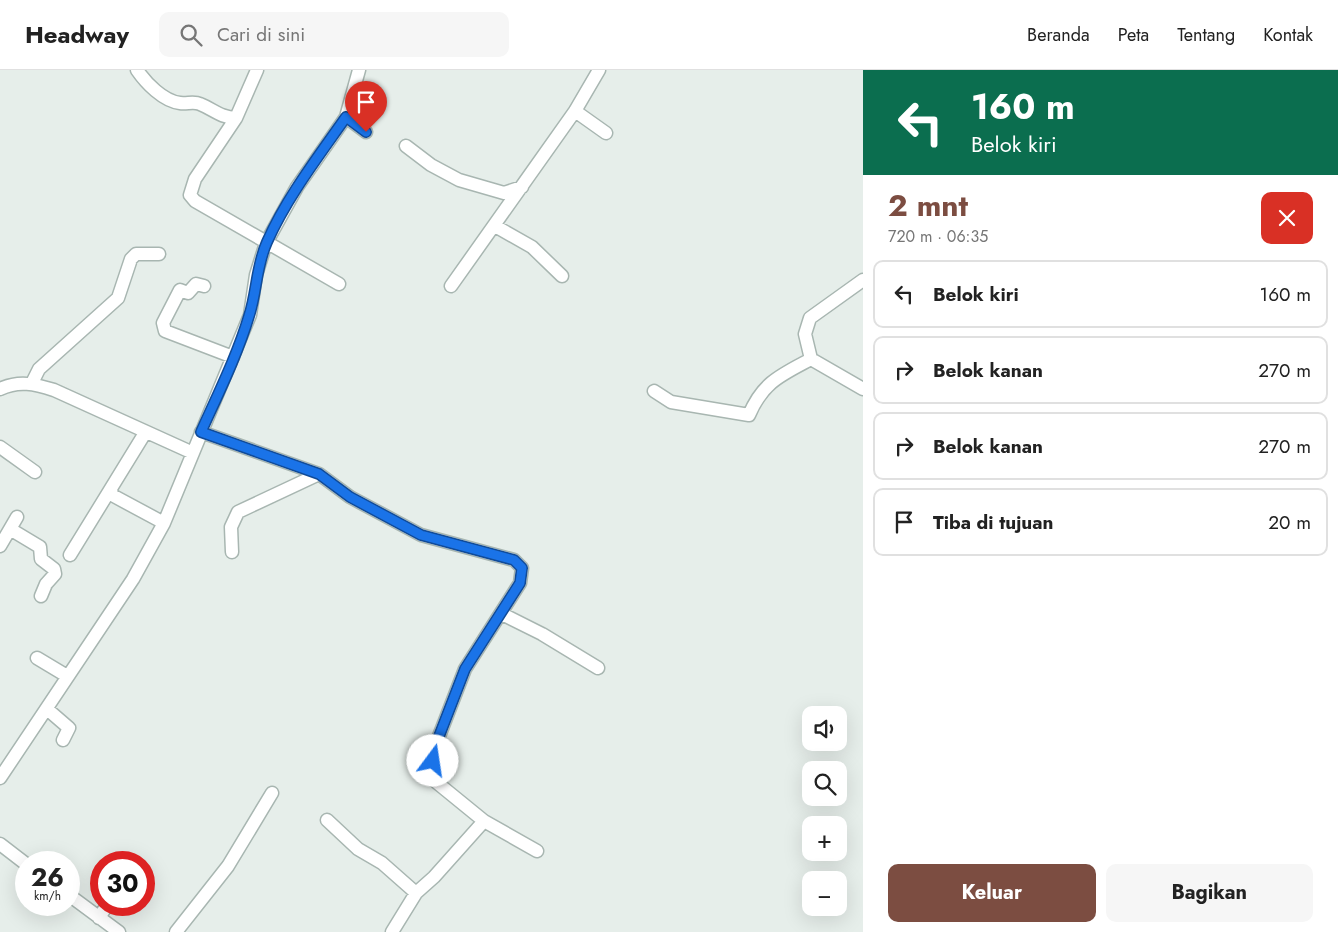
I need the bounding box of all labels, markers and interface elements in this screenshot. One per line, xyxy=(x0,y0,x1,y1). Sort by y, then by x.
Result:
search box xyxy=(159,12,509,57)
text: Headway xyxy=(25,17,129,52)
icon: search xyxy=(177,21,205,49)
text: Cari di sini xyxy=(217,21,305,48)
text: Beranda xyxy=(1027,22,1090,48)
text: Peta xyxy=(1118,22,1149,48)
text: Tentang xyxy=(1177,22,1235,48)
text: Kontak xyxy=(1263,22,1313,48)
pin xyxy=(345,81,387,132)
text: 160 m xyxy=(971,82,1075,132)
icon: arrive xyxy=(352,88,380,116)
icon: left xyxy=(888,90,953,155)
text: Belok kiri xyxy=(971,128,1057,160)
text: 2 mnt xyxy=(888,184,968,227)
button: close xyxy=(1261,192,1313,244)
text: 720 m · 06:35 xyxy=(888,225,988,248)
icon: left xyxy=(890,280,918,308)
text: Belok kiri xyxy=(933,281,1019,308)
text: 160 m xyxy=(1260,281,1311,308)
icon: right xyxy=(890,356,918,384)
text: Belok kanan xyxy=(933,357,1043,384)
text: 270 m xyxy=(1258,357,1311,384)
icon: right xyxy=(890,432,918,460)
text: Belok kanan xyxy=(933,433,1043,460)
text: 270 m xyxy=(1258,433,1311,460)
icon: arrive xyxy=(890,508,918,536)
text: Tiba di tujuan xyxy=(933,509,1053,536)
text: 20 m xyxy=(1268,509,1311,536)
map controls xyxy=(802,706,847,916)
button: sound xyxy=(802,706,847,751)
position arrow xyxy=(406,734,458,786)
button: search xyxy=(802,761,847,806)
button: + xyxy=(802,816,847,861)
speed limit sign: 30 xyxy=(90,851,155,916)
text: 26 xyxy=(31,859,64,895)
button: Keluar xyxy=(888,864,1096,922)
button: Bagikan xyxy=(1106,864,1313,922)
button: − xyxy=(802,871,847,916)
text: km/h xyxy=(34,887,61,905)

